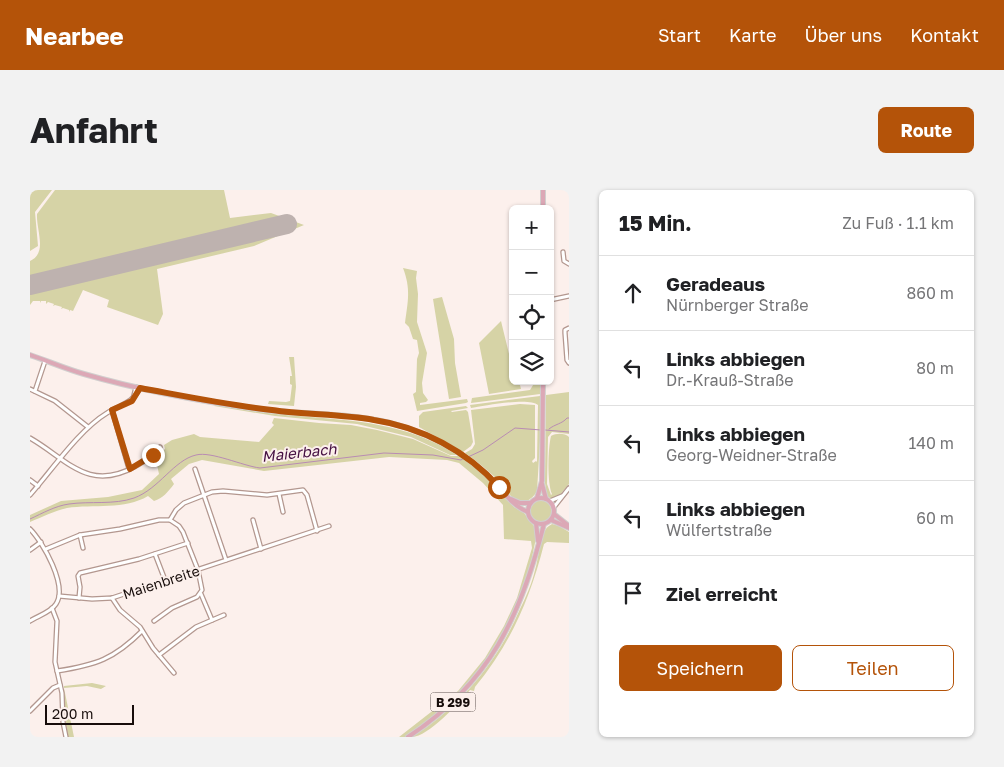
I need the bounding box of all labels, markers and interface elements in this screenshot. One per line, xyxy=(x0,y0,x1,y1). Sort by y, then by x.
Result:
text: Nearbee xyxy=(25,21,124,50)
text: Start xyxy=(658,24,701,46)
text: Karte xyxy=(729,24,776,46)
text: Über uns xyxy=(804,24,882,46)
text: Kontakt xyxy=(910,24,979,46)
button: Route xyxy=(878,107,974,153)
text: Anfahrt xyxy=(30,109,158,151)
map controls xyxy=(509,205,554,385)
button: + xyxy=(509,205,554,250)
text: 15 Min. xyxy=(619,210,692,236)
text: Zu Fuß · 1.1 km xyxy=(842,213,954,233)
button: − xyxy=(509,250,554,295)
text: Geradeaus xyxy=(666,272,765,295)
icon: ahead xyxy=(619,279,647,307)
text: 860 m xyxy=(906,283,954,303)
button: locate xyxy=(509,295,554,340)
text: Nürnberger Straße xyxy=(666,295,808,315)
button: layers xyxy=(509,340,554,385)
text: Links abbiegen xyxy=(666,347,805,370)
icon: left xyxy=(619,354,647,382)
text: 80 m xyxy=(916,358,954,378)
text: Dr.-Krauß-Straße xyxy=(666,370,794,390)
text: Links abbiegen xyxy=(666,422,805,445)
icon: left xyxy=(619,429,647,457)
text: 140 m xyxy=(908,433,954,453)
water label: Maierbach xyxy=(261,439,338,465)
route end xyxy=(142,444,165,467)
text: Georg-Weidner-Straße xyxy=(666,445,837,465)
route start xyxy=(488,476,511,499)
text: Links abbiegen xyxy=(666,497,805,520)
icon: left xyxy=(619,504,647,532)
text: 60 m xyxy=(916,508,954,528)
text: Wülfertstraße xyxy=(666,520,772,540)
street label: Maienbreite xyxy=(120,562,202,602)
icon: arrive xyxy=(619,579,647,607)
text: Ziel erreicht xyxy=(666,582,778,605)
button: Speichern xyxy=(619,645,782,691)
button: Teilen xyxy=(792,645,954,691)
road number: B 299 xyxy=(430,692,476,712)
scale bar xyxy=(45,702,134,725)
text: 200 m xyxy=(52,705,93,722)

